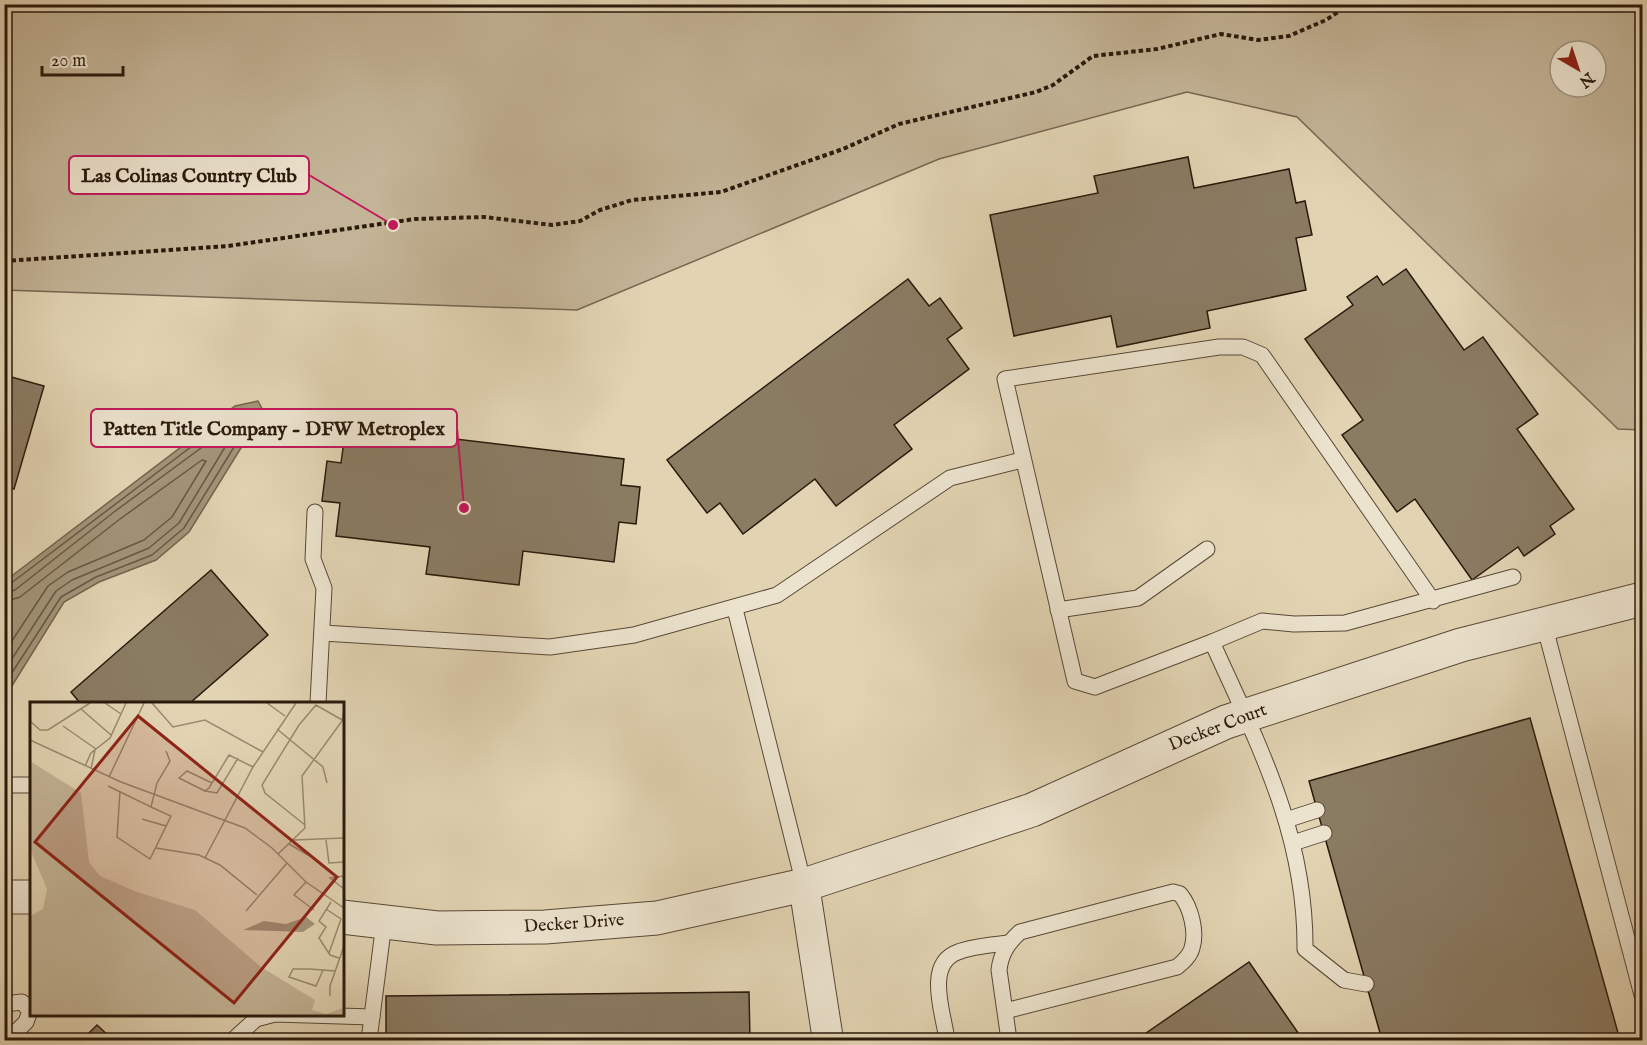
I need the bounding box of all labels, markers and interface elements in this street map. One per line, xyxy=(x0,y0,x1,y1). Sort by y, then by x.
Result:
scale bar xyxy=(42,39,123,77)
north arrow xyxy=(1548,39,1608,99)
text: 20 m xyxy=(51,50,86,73)
text: N xyxy=(1574,66,1599,91)
callout: Las Colinas Country Club xyxy=(69,156,309,194)
text: Las Colinas Country Club xyxy=(81,164,297,189)
callout: Patten Title Company - DFW Metroplex xyxy=(91,409,457,447)
text: Patten Title Company - DFW Metroplex xyxy=(103,417,445,442)
street label: Decker Court xyxy=(1166,699,1270,757)
inset map xyxy=(30,702,344,1015)
street label: Decker Drive xyxy=(523,909,625,939)

